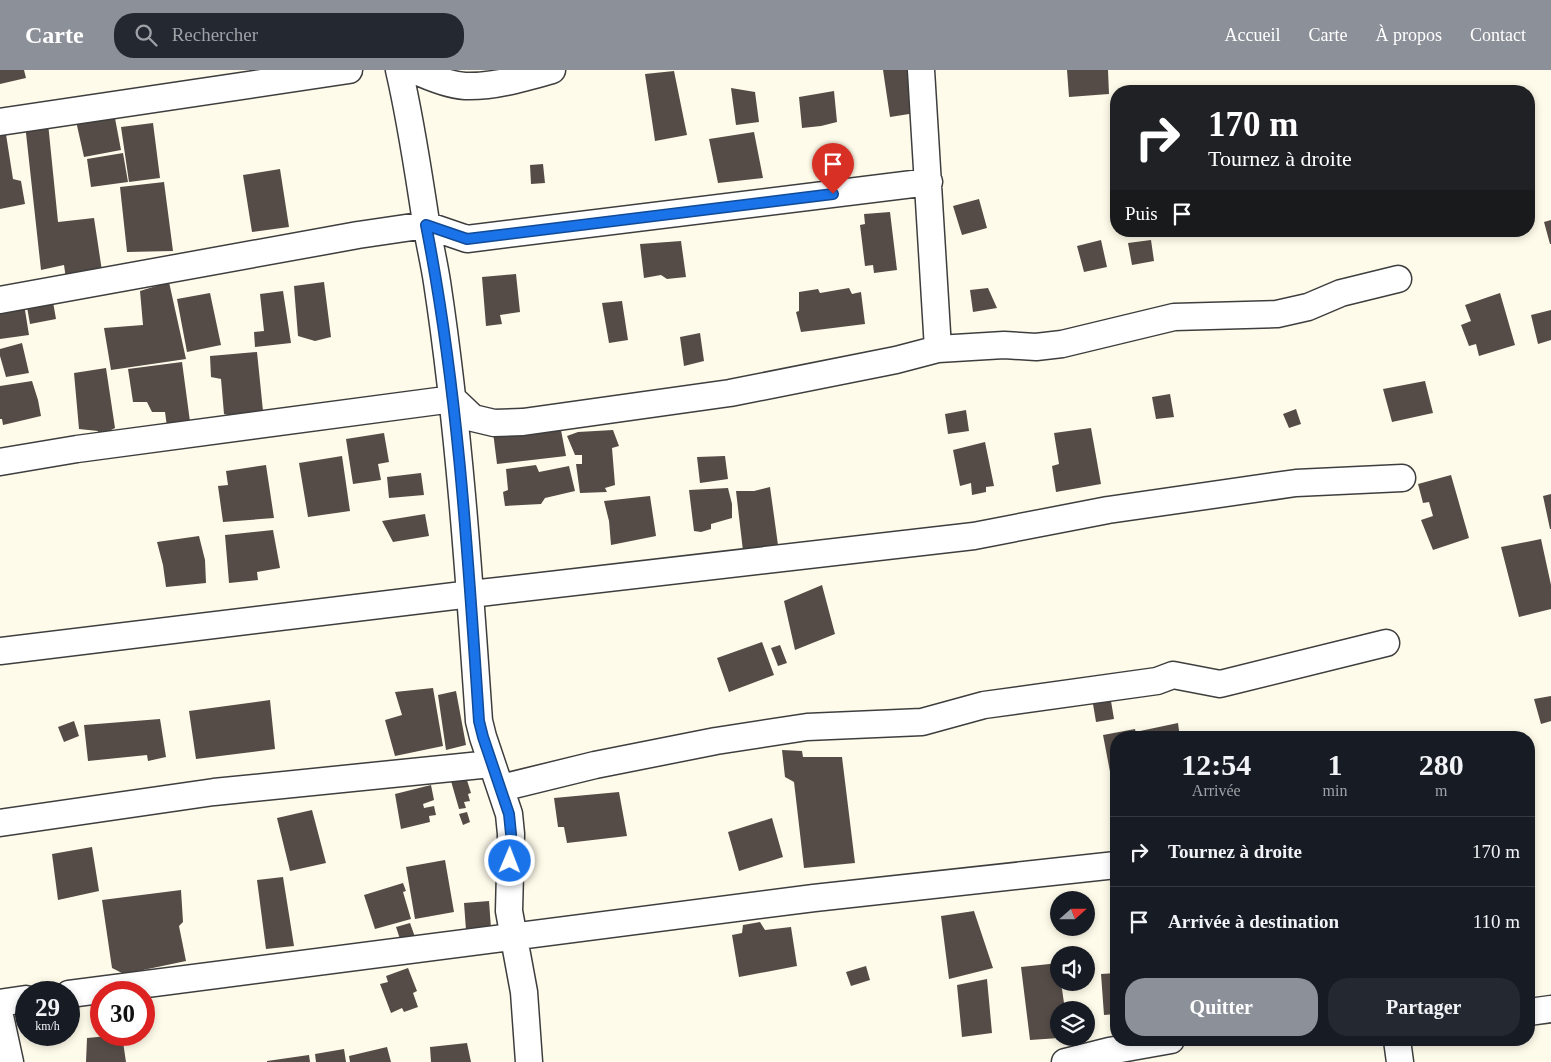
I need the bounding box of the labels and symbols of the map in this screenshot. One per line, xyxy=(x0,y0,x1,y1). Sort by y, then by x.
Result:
pin xyxy=(812,143,854,194)
position arrow xyxy=(483,834,535,886)
north arrow xyxy=(1050,891,1095,936)
speed limit sign: 30 xyxy=(90,981,155,1046)

